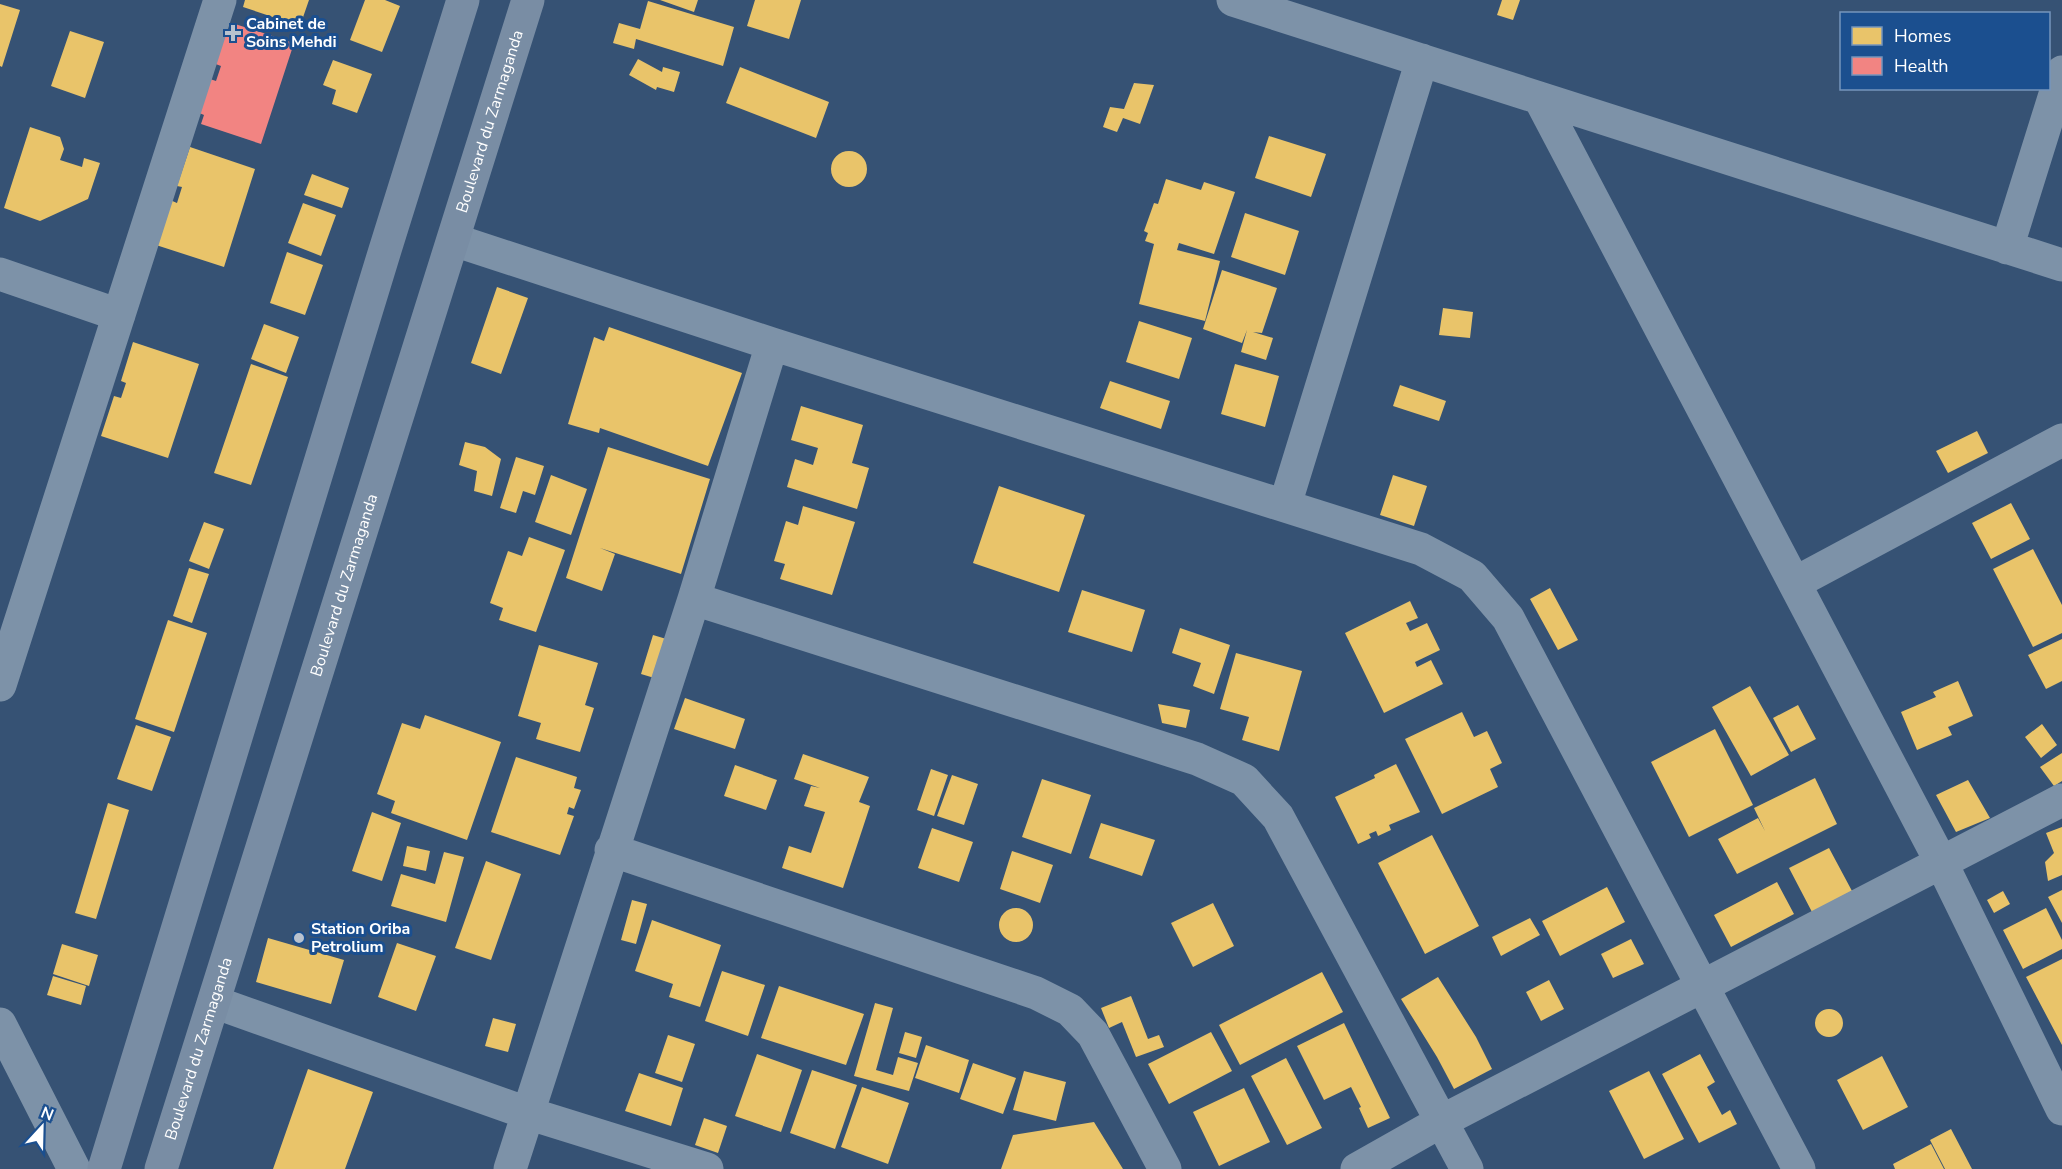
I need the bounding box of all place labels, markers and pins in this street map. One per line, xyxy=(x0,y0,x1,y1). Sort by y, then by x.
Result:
place label: Cabinet de Soins Mehdi xyxy=(246,13,336,53)
marker: Cabinet de Soins Mehdi xyxy=(224,24,242,42)
place label: Station Oriba Petrolium xyxy=(311,918,410,958)
marker: Station Oriba Petrolium xyxy=(292,931,306,945)

